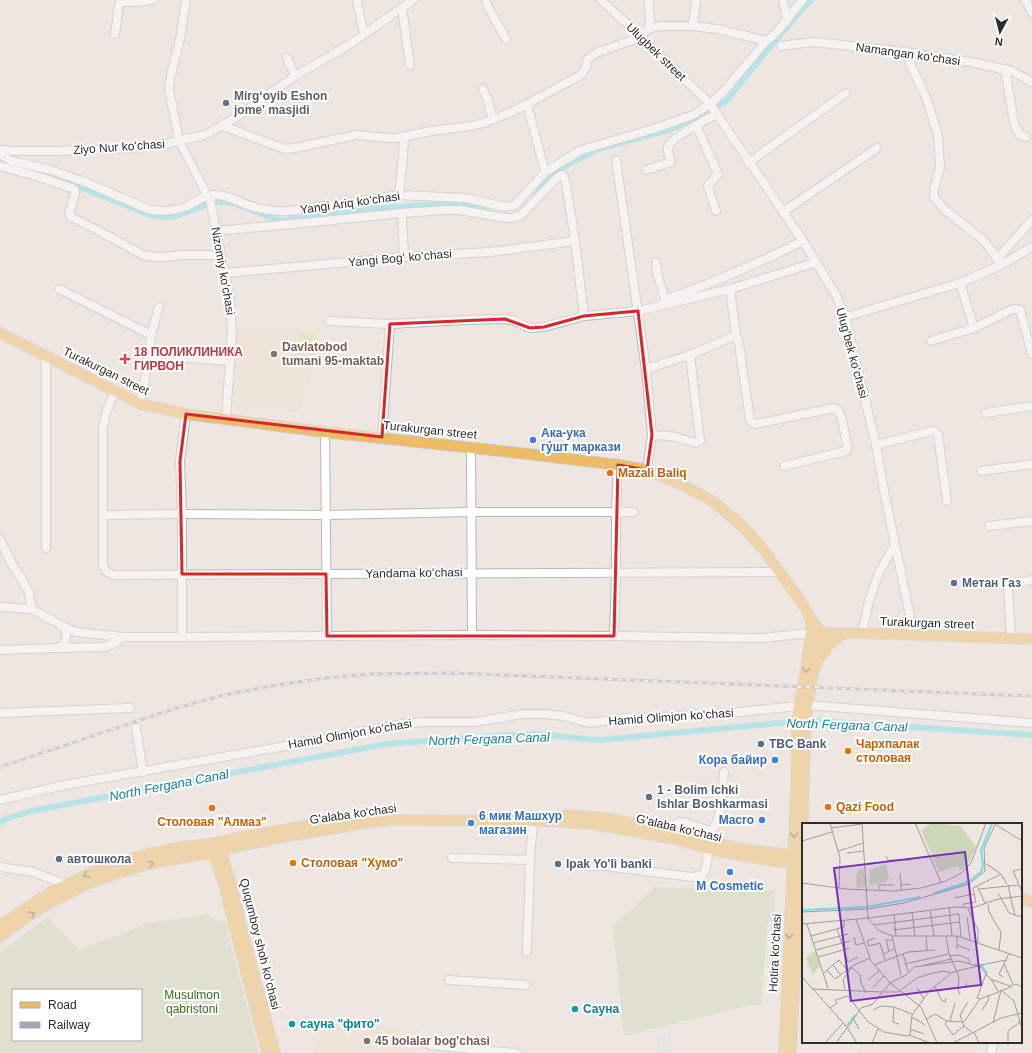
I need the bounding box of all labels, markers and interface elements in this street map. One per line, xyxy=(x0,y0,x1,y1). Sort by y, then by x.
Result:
north arrow xyxy=(980,12,1020,52)
street label: Ulugbek street xyxy=(623,20,689,84)
text: N xyxy=(994,35,1003,48)
street label: Namangan koʻchasi xyxy=(855,40,961,68)
place label: Mirg‘oyib Eshon jome' masjidi xyxy=(233,89,327,117)
marker: Mirg‘oyib Eshon jome' masjidi xyxy=(221,98,231,108)
street label: Ziyo Nur koʻchasi xyxy=(73,137,165,157)
street label: Yangi Ariq koʻchasi xyxy=(299,189,401,217)
street label: Nizomiy koʻchasi xyxy=(208,226,238,316)
street label: Yangi Bogʻ koʻchasi xyxy=(348,247,452,269)
street label: Ulugʻbek koʻchasi xyxy=(833,306,871,400)
place label: Davlatobod tumani 95-maktab xyxy=(282,340,384,368)
street label: Turakurgan street xyxy=(61,344,152,398)
place label: 18 ПОЛИКЛИНИКА ГИРВОН xyxy=(134,345,243,373)
marker: Davlatobod tumani 95-maktab xyxy=(269,349,279,359)
marker: 18 ПОЛИКЛИНИКА ГИРВОН xyxy=(119,353,131,365)
street label: Turakurgan street xyxy=(382,418,478,442)
place label: Ака-ука гу́шт маркази xyxy=(541,426,621,454)
marker: Ака-ука гу́шт маркази xyxy=(528,435,538,445)
place label: Mazali Baliq xyxy=(618,466,687,480)
marker: Mazali Baliq xyxy=(605,468,615,478)
street label: Yandama koʻchasi xyxy=(365,565,463,581)
place label: Метан Газ xyxy=(962,576,1021,590)
marker: Метан Газ xyxy=(949,578,959,588)
street label: Turakurgan street xyxy=(880,614,975,632)
one-way arrow xyxy=(802,666,811,673)
street label: Hamid Olimjon koʻchasi xyxy=(608,706,734,728)
water label: North Fergana Canal xyxy=(786,715,909,735)
street label: Hamid Olimjon koʻchasi xyxy=(287,716,413,752)
water label: North Fergana Canal xyxy=(428,729,551,749)
place label: TBC Bank xyxy=(769,737,827,751)
place label: Чархпалак столовая xyxy=(856,737,920,765)
marker: TBC Bank xyxy=(756,739,766,749)
marker: Чархпалак столовая xyxy=(843,746,853,756)
place label: Кора байир xyxy=(699,753,767,767)
marker: Кора байир xyxy=(770,755,780,765)
water label: North Fergana Canal xyxy=(108,766,231,804)
place label: 1 - Bolim Ichki Ishlar Boshkarmasi xyxy=(657,783,768,811)
marker: 1 - Bolim Ichki Ishlar Boshkarmasi xyxy=(644,792,654,802)
place label: Qazi Food xyxy=(836,800,894,814)
street label: G'alaba ko'chasi xyxy=(309,801,397,827)
marker: Qazi Food xyxy=(823,802,833,812)
marker: Столовая "Алмаз" xyxy=(207,803,217,813)
place label: 6 мик Машхур магазин xyxy=(479,809,562,837)
street label: G'alaba ko'chasi xyxy=(635,811,723,845)
place label: Macro xyxy=(719,813,754,827)
place label: Столовая "Алмаз" xyxy=(157,815,267,829)
marker: Macro xyxy=(757,815,767,825)
marker: 6 мик Машхур магазин xyxy=(466,818,476,828)
inset map xyxy=(802,823,1022,1043)
one-way arrow xyxy=(789,832,798,838)
place label: автошкола xyxy=(67,852,131,866)
marker: автошкола xyxy=(54,854,64,864)
place label: Столовая "Хумо" xyxy=(301,856,403,870)
place label: Ipak Yo'li banki xyxy=(566,857,652,871)
marker: Столовая "Хумо" xyxy=(288,858,298,868)
marker: Ipak Yo'li banki xyxy=(553,859,563,869)
one-way arrow xyxy=(147,860,154,869)
marker: M Cosmetic xyxy=(725,867,735,877)
one-way arrow xyxy=(83,870,90,878)
street label: Ququmboy shoh koʻchasi xyxy=(237,877,283,1011)
place label: M Cosmetic xyxy=(696,879,764,893)
one-way arrow xyxy=(28,912,35,919)
street label: Hotira ko'chasi xyxy=(766,914,784,992)
one-way arrow xyxy=(784,933,793,939)
park label: Musulmon qabristoni xyxy=(164,988,220,1016)
legend xyxy=(12,989,142,1041)
text: Road xyxy=(48,998,77,1012)
place label: Сауна xyxy=(583,1002,619,1016)
marker: Сауна xyxy=(570,1004,580,1014)
place label: сауна "фито" xyxy=(300,1017,380,1031)
text: Railway xyxy=(48,1018,90,1032)
marker: сауна "фито" xyxy=(287,1019,297,1029)
place label: 45 bolalar bog'chasi xyxy=(375,1034,490,1048)
marker: 45 bolalar bog'chasi xyxy=(362,1036,372,1046)

